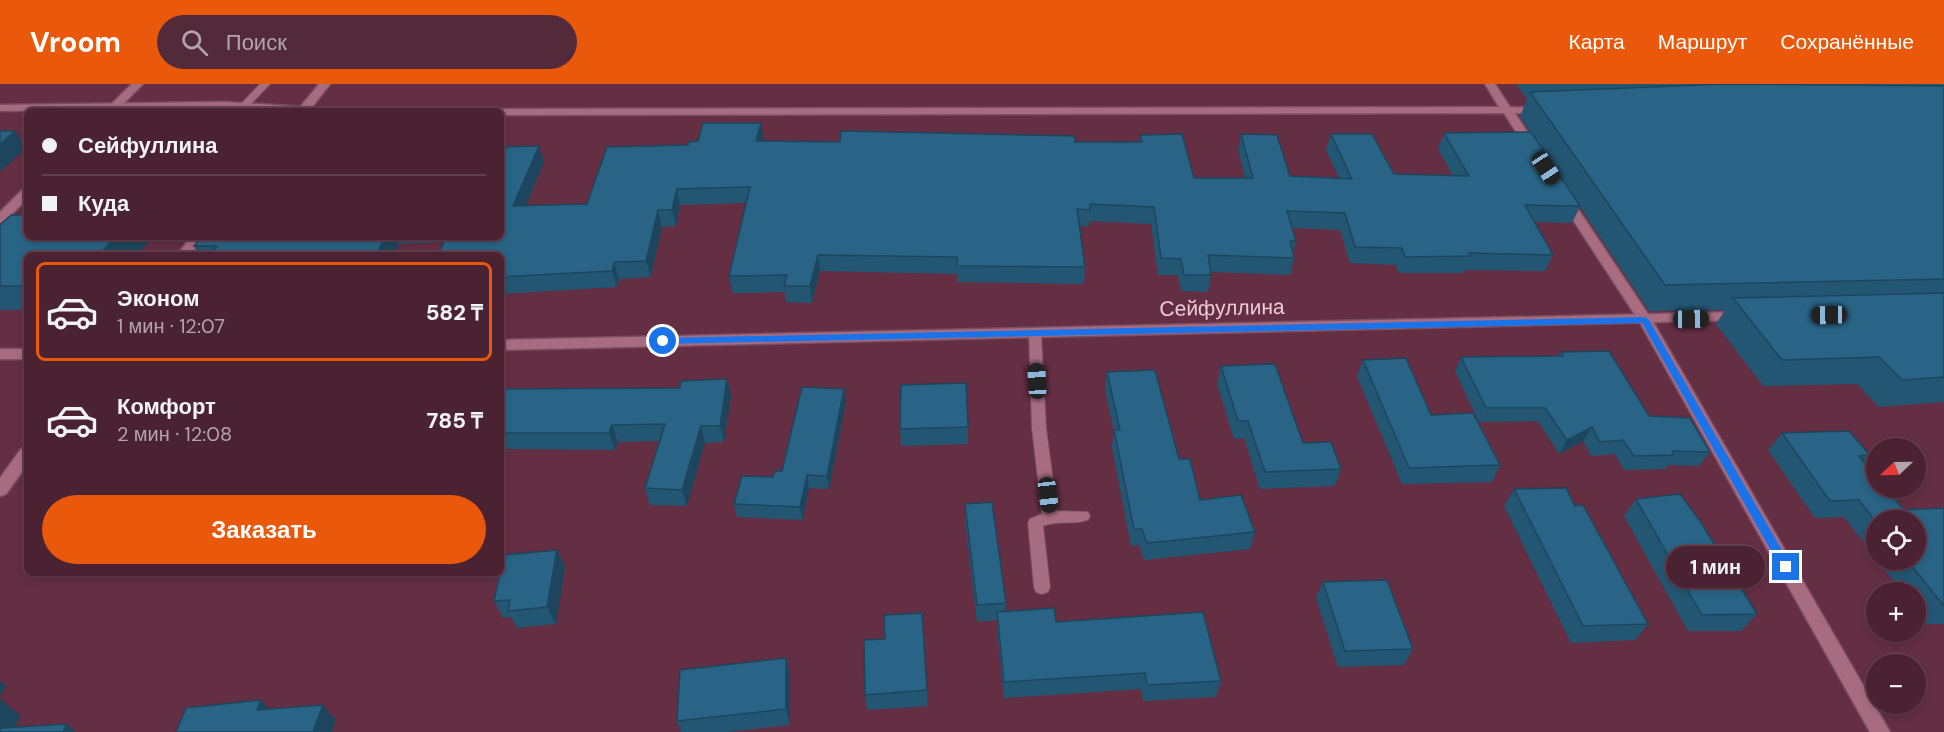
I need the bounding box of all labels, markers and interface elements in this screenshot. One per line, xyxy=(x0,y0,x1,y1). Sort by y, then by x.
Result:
search box xyxy=(157,15,577,69)
text: Vroom xyxy=(30,24,121,61)
icon: search xyxy=(178,26,211,59)
text: Поиск xyxy=(226,28,287,57)
text: Карта xyxy=(1569,28,1625,56)
text: Маршрут xyxy=(1658,28,1747,56)
text: Сохранённые xyxy=(1780,28,1914,56)
text: Сейфуллина xyxy=(78,131,218,160)
car xyxy=(1529,148,1563,188)
text: Куда xyxy=(78,189,129,218)
text: Эконом xyxy=(117,284,200,313)
icon: car xyxy=(45,285,99,339)
street label: Сейфуллина xyxy=(1159,293,1285,323)
text: 582 ₸ xyxy=(426,298,483,327)
car xyxy=(1811,306,1847,324)
car xyxy=(1673,310,1709,328)
text: 1 мин · 12:07 xyxy=(117,313,225,339)
route start xyxy=(649,327,676,354)
car xyxy=(1027,363,1047,399)
text: Комфорт xyxy=(117,392,216,421)
icon: car xyxy=(45,393,99,447)
text: 785 ₸ xyxy=(427,406,483,435)
text: 2 мин · 12:08 xyxy=(117,421,232,447)
north arrow xyxy=(1866,438,1926,498)
map controls xyxy=(1866,438,1926,714)
car xyxy=(1037,476,1059,514)
button: Заказать xyxy=(42,495,486,564)
button: locate xyxy=(1866,510,1926,570)
callout: 1 мин xyxy=(1666,546,1765,588)
route end xyxy=(1772,553,1799,580)
text: 1 мин xyxy=(1690,554,1741,580)
button: + xyxy=(1866,582,1926,642)
button: − xyxy=(1866,654,1926,714)

